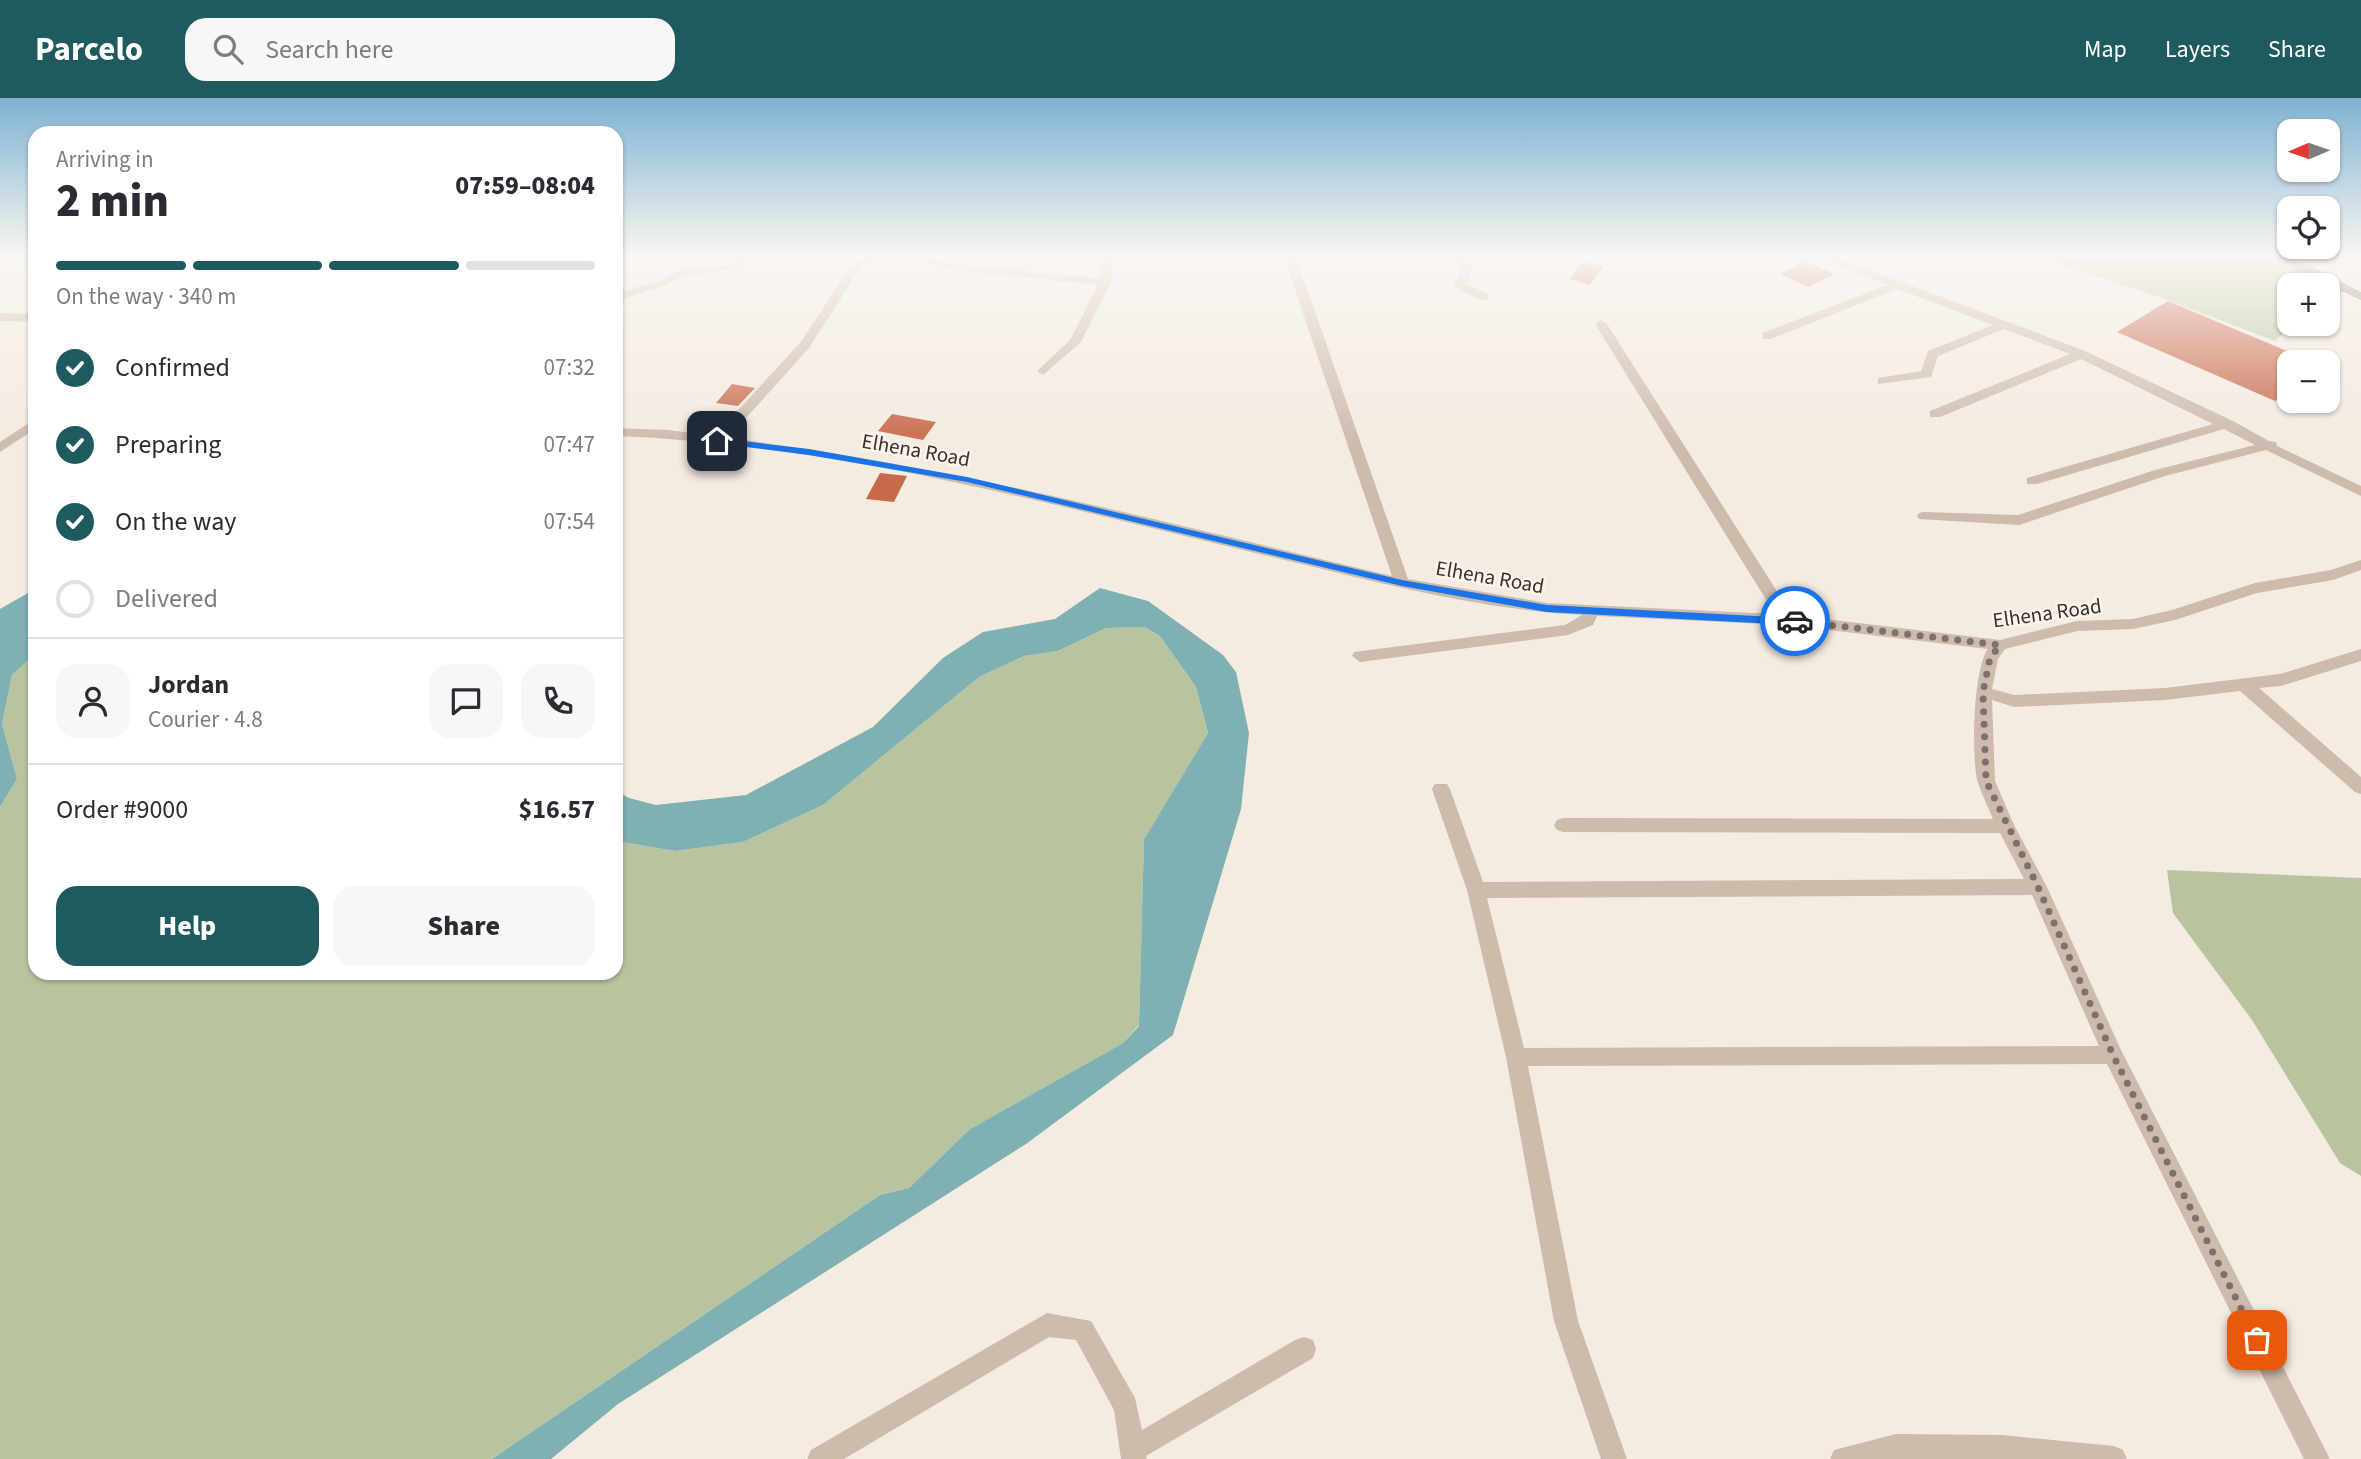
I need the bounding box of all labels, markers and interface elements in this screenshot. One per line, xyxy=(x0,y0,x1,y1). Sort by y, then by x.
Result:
search box xyxy=(185,18,675,81)
text: Parcelo xyxy=(35,26,143,73)
icon: search xyxy=(209,30,247,68)
text: Search here xyxy=(265,31,393,68)
text: Map xyxy=(2084,32,2127,67)
text: Layers xyxy=(2165,32,2230,67)
text: Share xyxy=(2268,32,2326,67)
north arrow xyxy=(2277,119,2340,182)
map controls xyxy=(2277,119,2340,413)
text: Arriving in xyxy=(56,143,154,176)
text: 07:59–08:04 xyxy=(455,167,595,204)
text: 2 min xyxy=(56,169,169,234)
button: locate xyxy=(2277,196,2340,259)
button: + xyxy=(2277,273,2340,336)
text: On the way · 340 m xyxy=(56,280,236,313)
icon: check xyxy=(56,349,94,387)
text: Confirmed xyxy=(115,349,230,386)
button: − xyxy=(2277,350,2340,413)
text: 07:32 xyxy=(544,351,595,384)
pin xyxy=(687,411,747,471)
icon: home xyxy=(698,422,736,460)
icon: check xyxy=(56,426,94,464)
text: Preparing xyxy=(115,426,221,463)
street label: Elhena Road xyxy=(859,426,973,474)
text: 07:47 xyxy=(544,428,595,461)
icon: check xyxy=(56,503,94,541)
text: On the way xyxy=(115,503,236,540)
text: 07:54 xyxy=(544,505,595,538)
street label: Elhena Road xyxy=(1433,553,1547,601)
text: Delivered xyxy=(115,580,218,617)
courier xyxy=(1760,586,1830,656)
street label: Elhena Road xyxy=(1991,591,2103,635)
icon: car xyxy=(1776,602,1814,640)
button: person xyxy=(56,664,130,738)
button: chat xyxy=(429,664,503,738)
button: phone xyxy=(521,664,595,738)
text: Jordan xyxy=(148,666,229,703)
text: Courier · 4.8 xyxy=(148,703,263,736)
text: Order #9000 xyxy=(56,791,188,828)
text: $16.57 xyxy=(519,791,595,828)
button: Help xyxy=(56,886,319,966)
button: Share xyxy=(333,886,595,966)
pin xyxy=(2227,1310,2287,1370)
icon: bag xyxy=(2238,1321,2276,1359)

